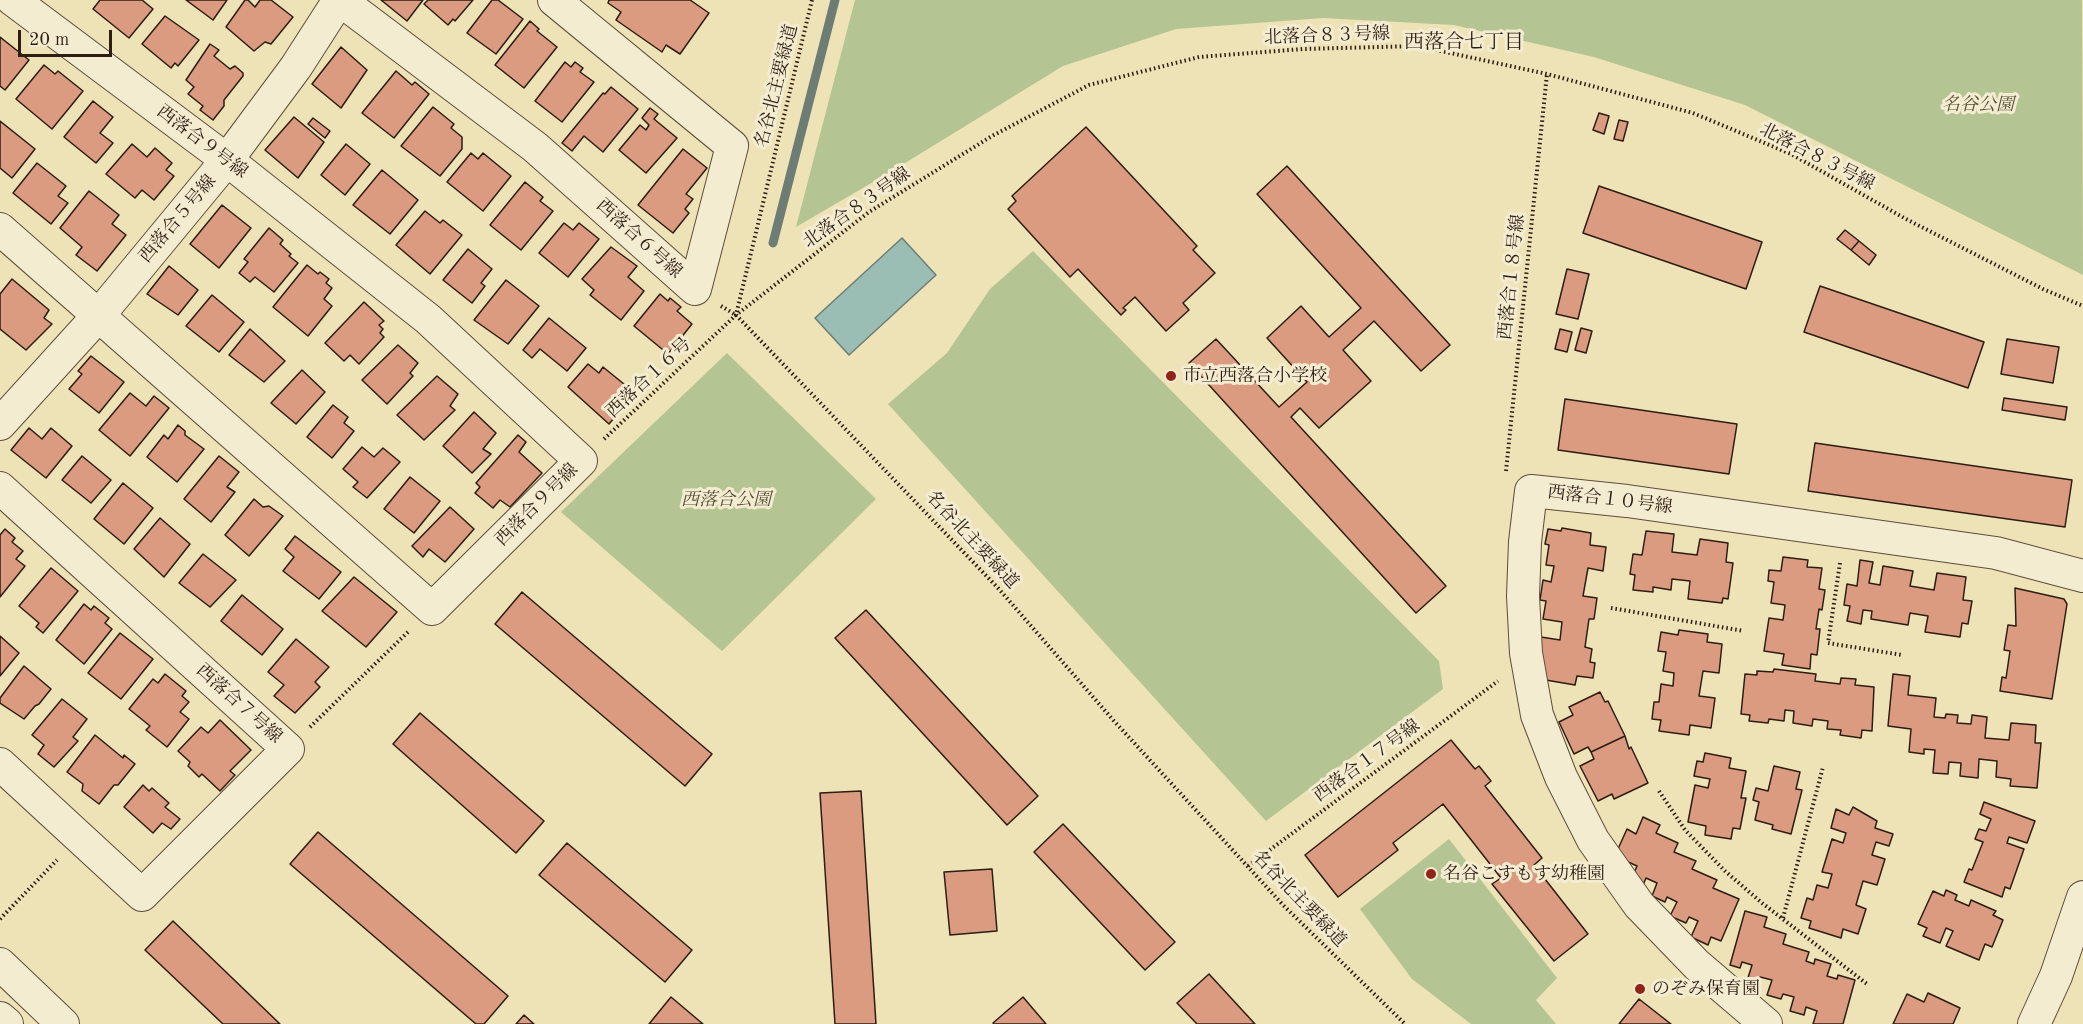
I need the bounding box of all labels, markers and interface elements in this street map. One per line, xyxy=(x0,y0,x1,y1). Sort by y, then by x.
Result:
scale bar xyxy=(21,18,116,56)
street label: 名谷北主要緑道 xyxy=(751,22,803,150)
street label: 北落合８３号線 xyxy=(1264,23,1390,49)
text: 20 m xyxy=(29,31,69,49)
district label: 西落合七丁目 xyxy=(1404,31,1524,55)
park label: 名谷公園 xyxy=(1942,94,2014,116)
street label: 西落合９号線 xyxy=(152,101,252,183)
street label: 北落合８３号線 xyxy=(1756,119,1878,195)
street label: 北落合８３号線 xyxy=(799,163,915,253)
street label: 西落合５号線 xyxy=(135,171,221,267)
street label: 西落合６号線 xyxy=(592,195,686,283)
street label: 西落合１８号線 xyxy=(1495,213,1529,341)
street label: 西落合１６号 xyxy=(602,333,696,423)
place label: 市立西落合小学校 xyxy=(1183,365,1327,387)
marker: 市立西落合小学校 xyxy=(1164,369,1178,383)
street label: 西落合９号線 xyxy=(491,459,583,551)
street label: 西落合１０号線 xyxy=(1546,482,1674,518)
street label: 名谷北主要緑道 xyxy=(921,487,1023,593)
park label: 西落合公園 xyxy=(681,489,771,511)
street label: 西落合７号線 xyxy=(192,660,286,748)
street label: 西落合１７号線 xyxy=(1310,715,1424,807)
street label: 名谷北主要緑道 xyxy=(1247,846,1351,952)
place label: 名谷こすもす幼稚園 xyxy=(1443,863,1605,885)
marker: 名谷こすもす幼稚園 xyxy=(1424,867,1438,881)
place label: のぞみ保育園 xyxy=(1652,978,1760,1000)
marker: のぞみ保育園 xyxy=(1633,982,1647,996)

